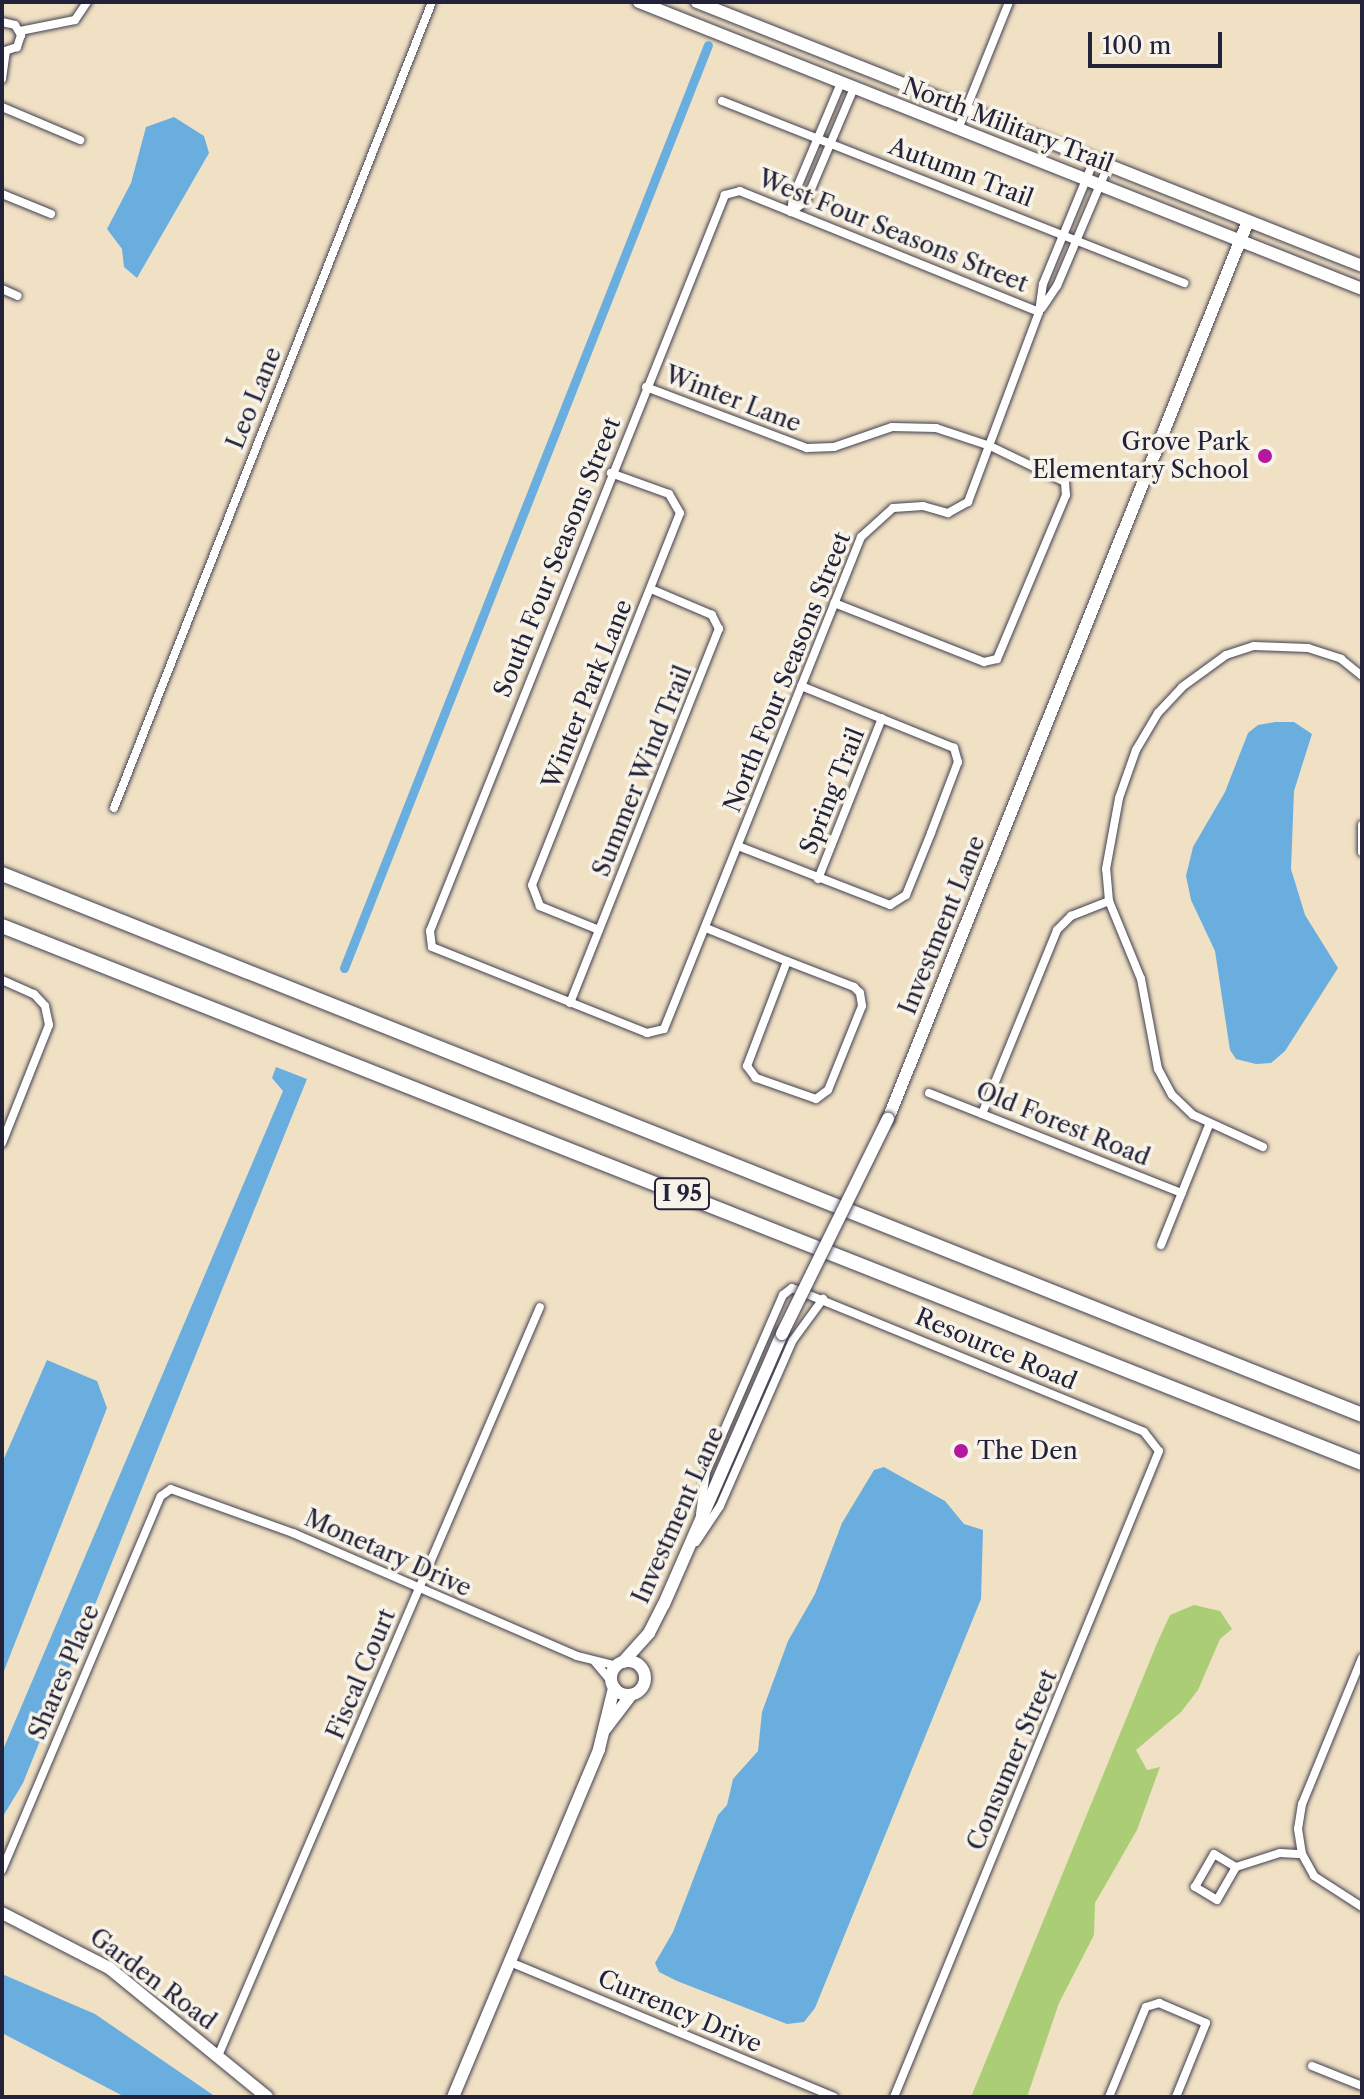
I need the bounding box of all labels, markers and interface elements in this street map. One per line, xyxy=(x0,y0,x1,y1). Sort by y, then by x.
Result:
scale bar xyxy=(1092,16,1226,66)
text: 100 m xyxy=(1102,31,1171,60)
street label: North Military Trail xyxy=(898,71,1118,179)
street label: Autumn Trail xyxy=(884,131,1038,213)
street label: West Four Seasons Street xyxy=(754,164,1032,298)
street label: Leo Lane xyxy=(221,343,287,453)
street label: Winter Lane xyxy=(661,360,805,438)
street label: South Four Seasons Street xyxy=(487,413,627,701)
place label: Grove Park Elementary School xyxy=(1032,428,1249,484)
marker: Grove Park Elementary School xyxy=(1256,447,1274,465)
street label: North Four Seasons Street xyxy=(717,528,857,816)
street label: Winter Park Lane xyxy=(536,595,638,793)
street label: Summer Wind Trail xyxy=(586,660,698,882)
street label: Spring Trail xyxy=(794,723,870,859)
street label: Investment Lane xyxy=(893,831,991,1019)
street label: Old Forest Road xyxy=(972,1076,1154,1172)
road number: I 95 xyxy=(652,1176,712,1212)
street label: Resource Road xyxy=(911,1302,1081,1396)
street label: Investment Lane xyxy=(626,1422,730,1608)
place label: The Den xyxy=(977,1437,1078,1465)
marker: The Den xyxy=(952,1442,970,1460)
street label: Monetary Drive xyxy=(300,1503,476,1603)
street label: Shares Place xyxy=(23,1600,105,1744)
street label: Fiscal Court xyxy=(321,1605,401,1743)
street label: Consumer Street xyxy=(961,1665,1063,1855)
street label: Garden Road xyxy=(84,1922,222,2036)
street label: Currency Drive xyxy=(593,1963,767,2059)

